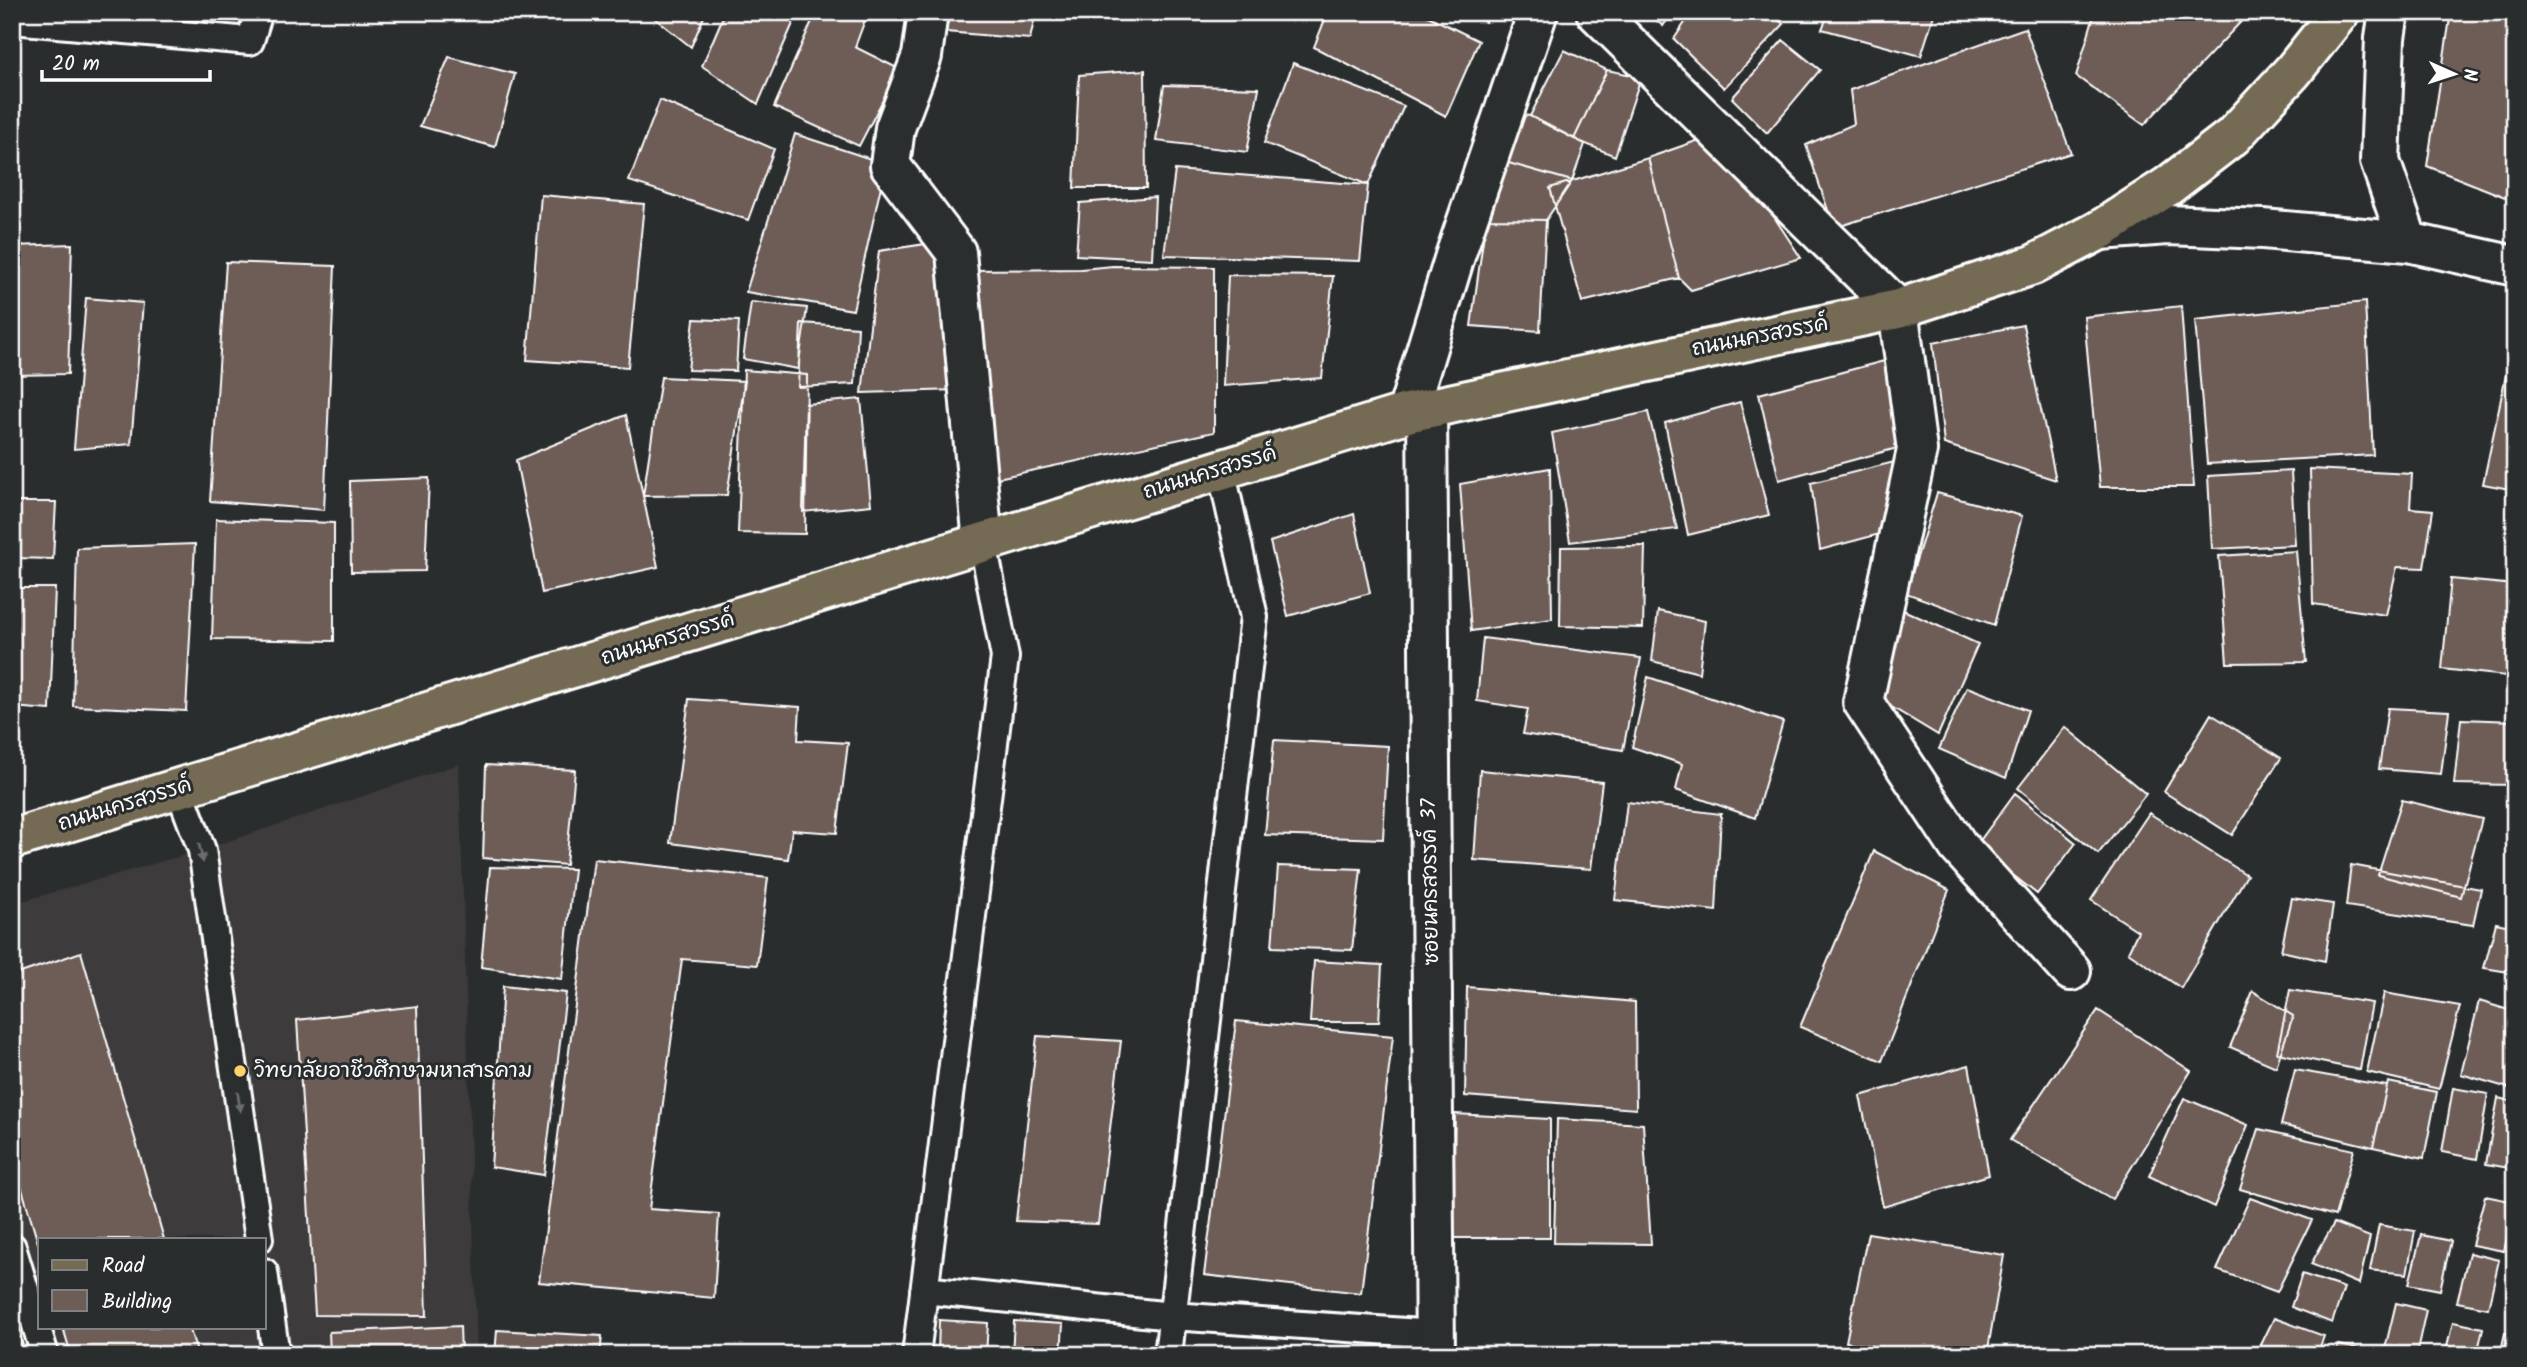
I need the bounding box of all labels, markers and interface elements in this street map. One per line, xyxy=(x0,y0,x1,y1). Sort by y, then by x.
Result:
scale bar xyxy=(42,38,210,82)
north arrow xyxy=(2418,38,2488,108)
text: 20 m xyxy=(52,48,100,81)
text: N xyxy=(2454,68,2484,82)
street label: ถนนนครสวรรค์ xyxy=(1689,308,1831,366)
street label: ถนนนครสวรรค์ xyxy=(1139,437,1281,509)
street label: ถนนนครสวรรค์ xyxy=(597,603,739,675)
street label: ถนนนครสวรรค์ xyxy=(54,769,196,841)
street label: ซอยนครสวรรค์ 37 xyxy=(1413,797,1449,966)
one-way arrow xyxy=(196,842,207,864)
place label: วิทยาลัยอาชีวศึกษามหาสารคาม xyxy=(254,1055,532,1088)
marker: วิทยาลัยอาชีวศึกษามหาสารคาม xyxy=(232,1063,248,1079)
one-way arrow xyxy=(234,1091,245,1113)
legend xyxy=(38,1238,266,1328)
text: Road xyxy=(102,1250,145,1283)
text: Building xyxy=(102,1286,172,1319)

